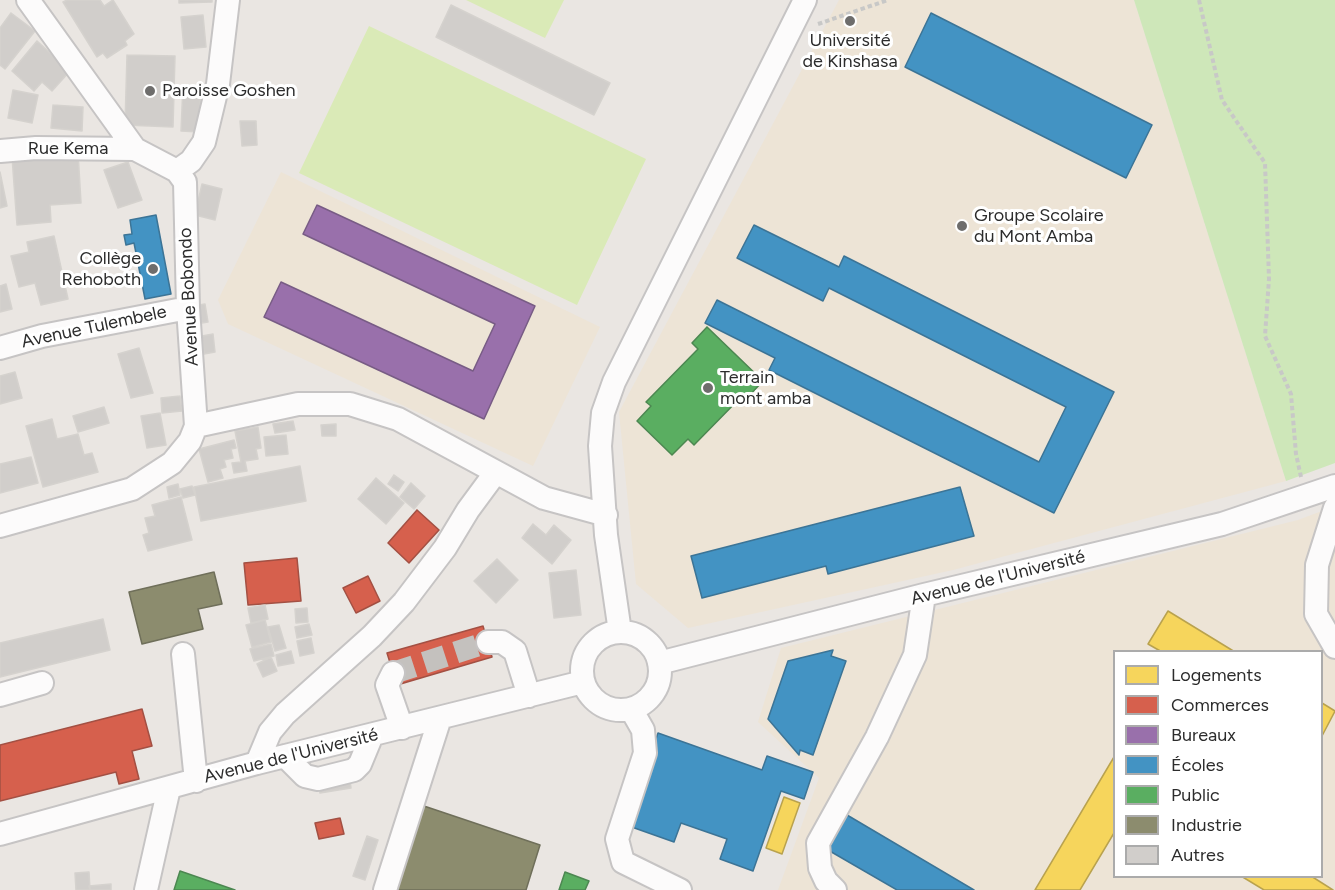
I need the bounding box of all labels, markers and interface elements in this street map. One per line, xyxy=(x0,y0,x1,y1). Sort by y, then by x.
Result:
marker: Université de Kinshasa xyxy=(843,14,857,28)
place label: Université de Kinshasa xyxy=(802,30,898,72)
place label: Paroisse Goshen xyxy=(162,80,296,102)
marker: Paroisse Goshen xyxy=(143,84,157,98)
street label: Rue Kema xyxy=(28,138,108,160)
place label: Groupe Scolaire du Mont Amba xyxy=(974,205,1104,248)
marker: Groupe Scolaire du Mont Amba xyxy=(955,219,969,233)
street label: Avenue Bobondo xyxy=(175,227,203,367)
place label: Collège Rehoboth xyxy=(62,248,141,290)
marker: Collège Rehoboth xyxy=(146,262,160,276)
street label: Avenue Tulembele xyxy=(20,301,168,353)
place label: Terrain mont amba xyxy=(720,367,811,410)
marker: Terrain mont amba xyxy=(701,381,715,395)
street label: Avenue de l'Université xyxy=(909,546,1087,610)
legend xyxy=(1113,650,1323,878)
text: Logements xyxy=(1171,664,1262,686)
text: Commerces xyxy=(1171,694,1269,716)
street label: Avenue de l'Université xyxy=(202,724,380,788)
text: Bureaux xyxy=(1171,724,1236,746)
text: Écoles xyxy=(1171,754,1224,776)
text: Public xyxy=(1171,784,1220,806)
text: Industrie xyxy=(1171,814,1242,836)
text: Autres xyxy=(1171,844,1224,866)

